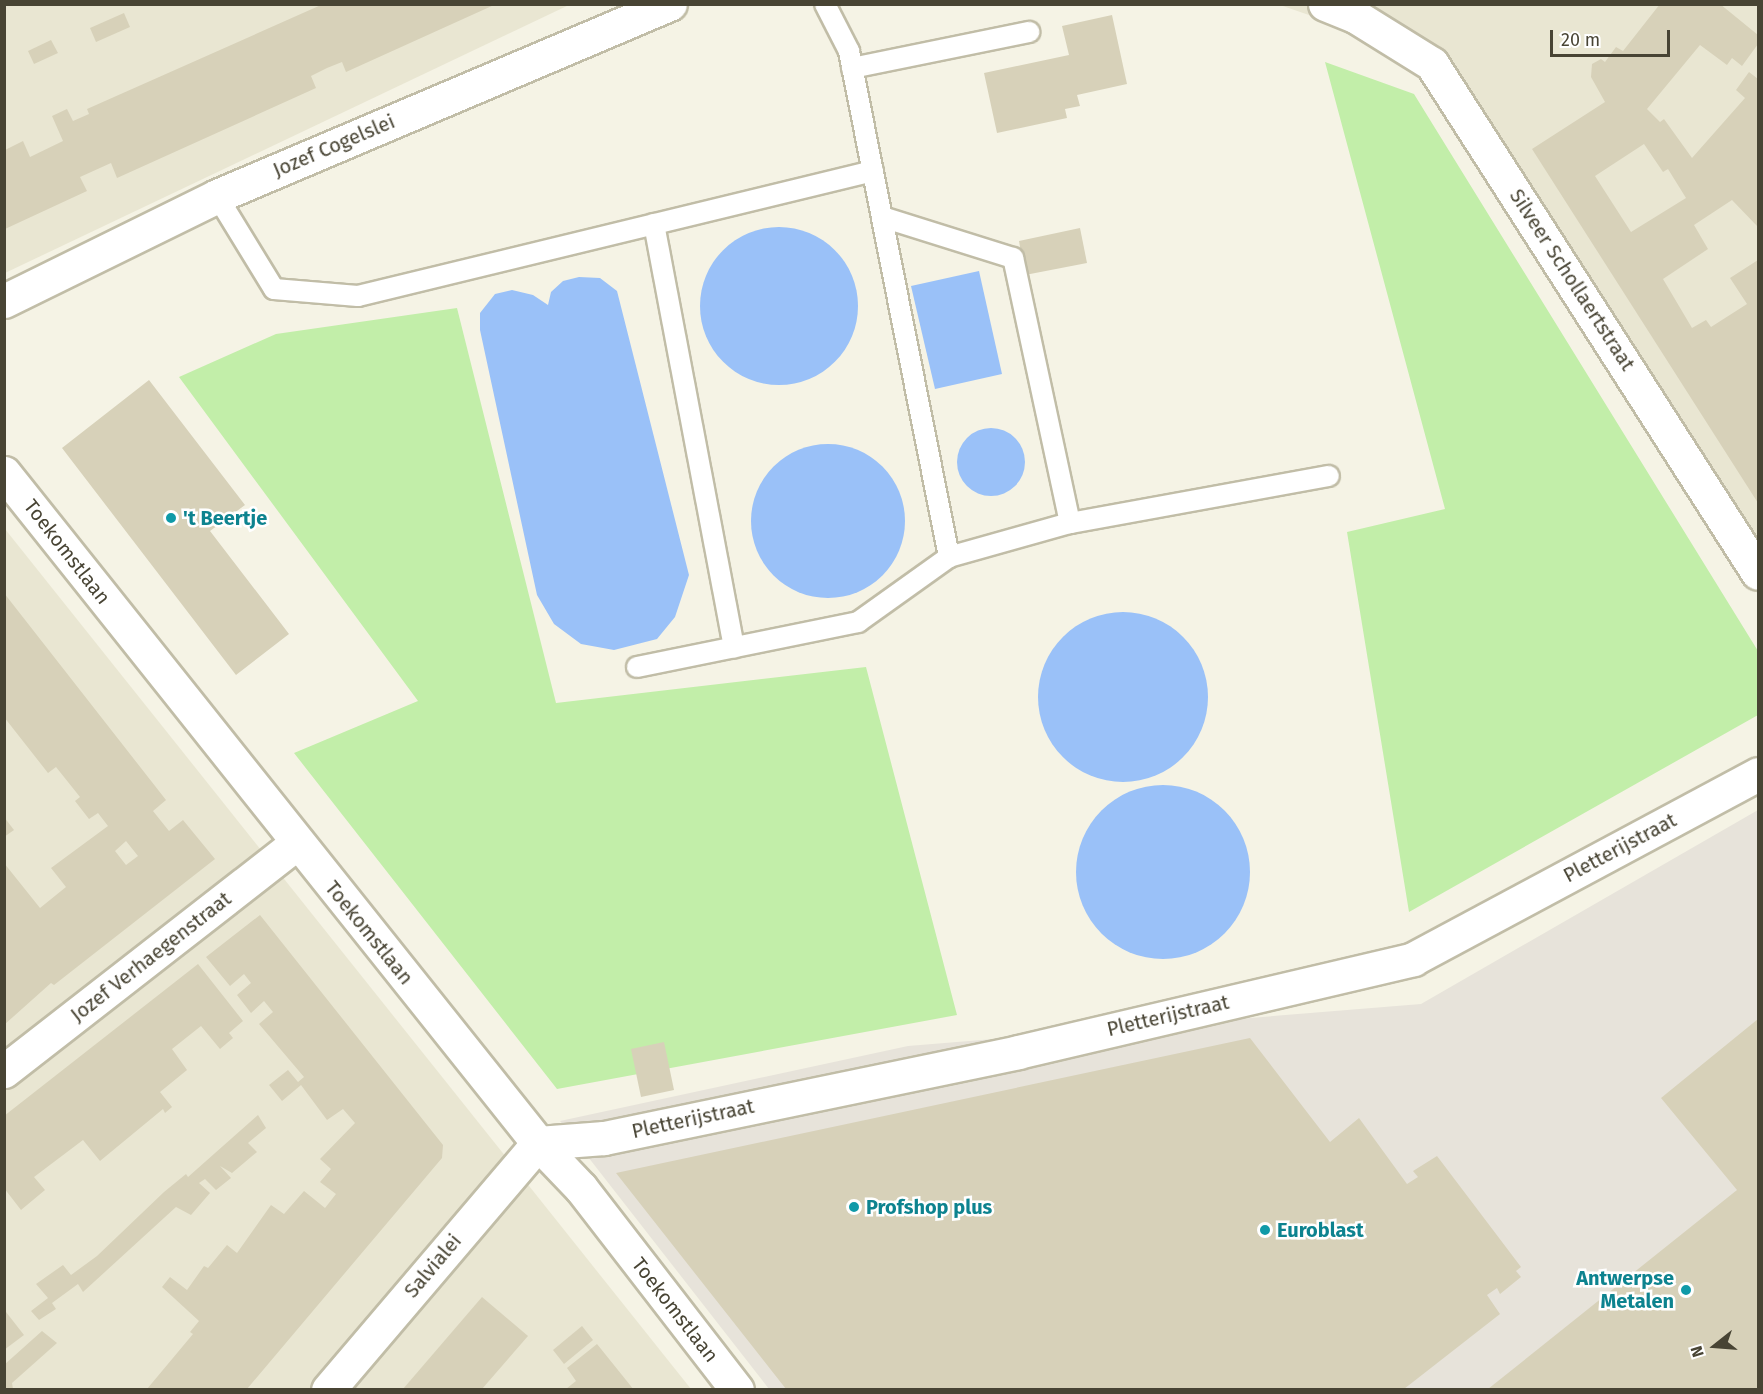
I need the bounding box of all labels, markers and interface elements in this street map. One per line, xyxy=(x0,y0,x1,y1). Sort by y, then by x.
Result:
scale bar xyxy=(1553,18,1673,56)
text: 20 m xyxy=(1561,29,1600,51)
street label: Jozef Cogelslei xyxy=(269,110,399,182)
street label: Silveer Schollaertstraat xyxy=(1504,185,1640,375)
street label: Toekomstlaan xyxy=(19,495,115,609)
place label: 't Beertje xyxy=(183,506,267,530)
marker: 't Beertje xyxy=(164,511,178,525)
street label: Pletterijstraat xyxy=(1559,808,1681,888)
street label: Toekomstlaan xyxy=(320,876,418,990)
street label: Jozef Verhaegenstraat xyxy=(66,887,236,1027)
street label: Pletterijstraat xyxy=(1105,990,1231,1042)
street label: Pletterijstraat xyxy=(630,1094,756,1144)
place label: Profshop plus xyxy=(866,1195,992,1219)
marker: Profshop plus xyxy=(847,1200,861,1214)
place label: Euroblast xyxy=(1277,1218,1364,1242)
marker: Euroblast xyxy=(1258,1223,1272,1237)
street label: Salvialei xyxy=(399,1229,467,1303)
street label: Toekomstlaan xyxy=(627,1253,723,1367)
place label: Antwerpse Metalen xyxy=(1576,1266,1674,1313)
marker: Antwerpse Metalen xyxy=(1679,1283,1693,1297)
north arrow xyxy=(1685,1316,1745,1376)
text: N xyxy=(1687,1344,1708,1359)

